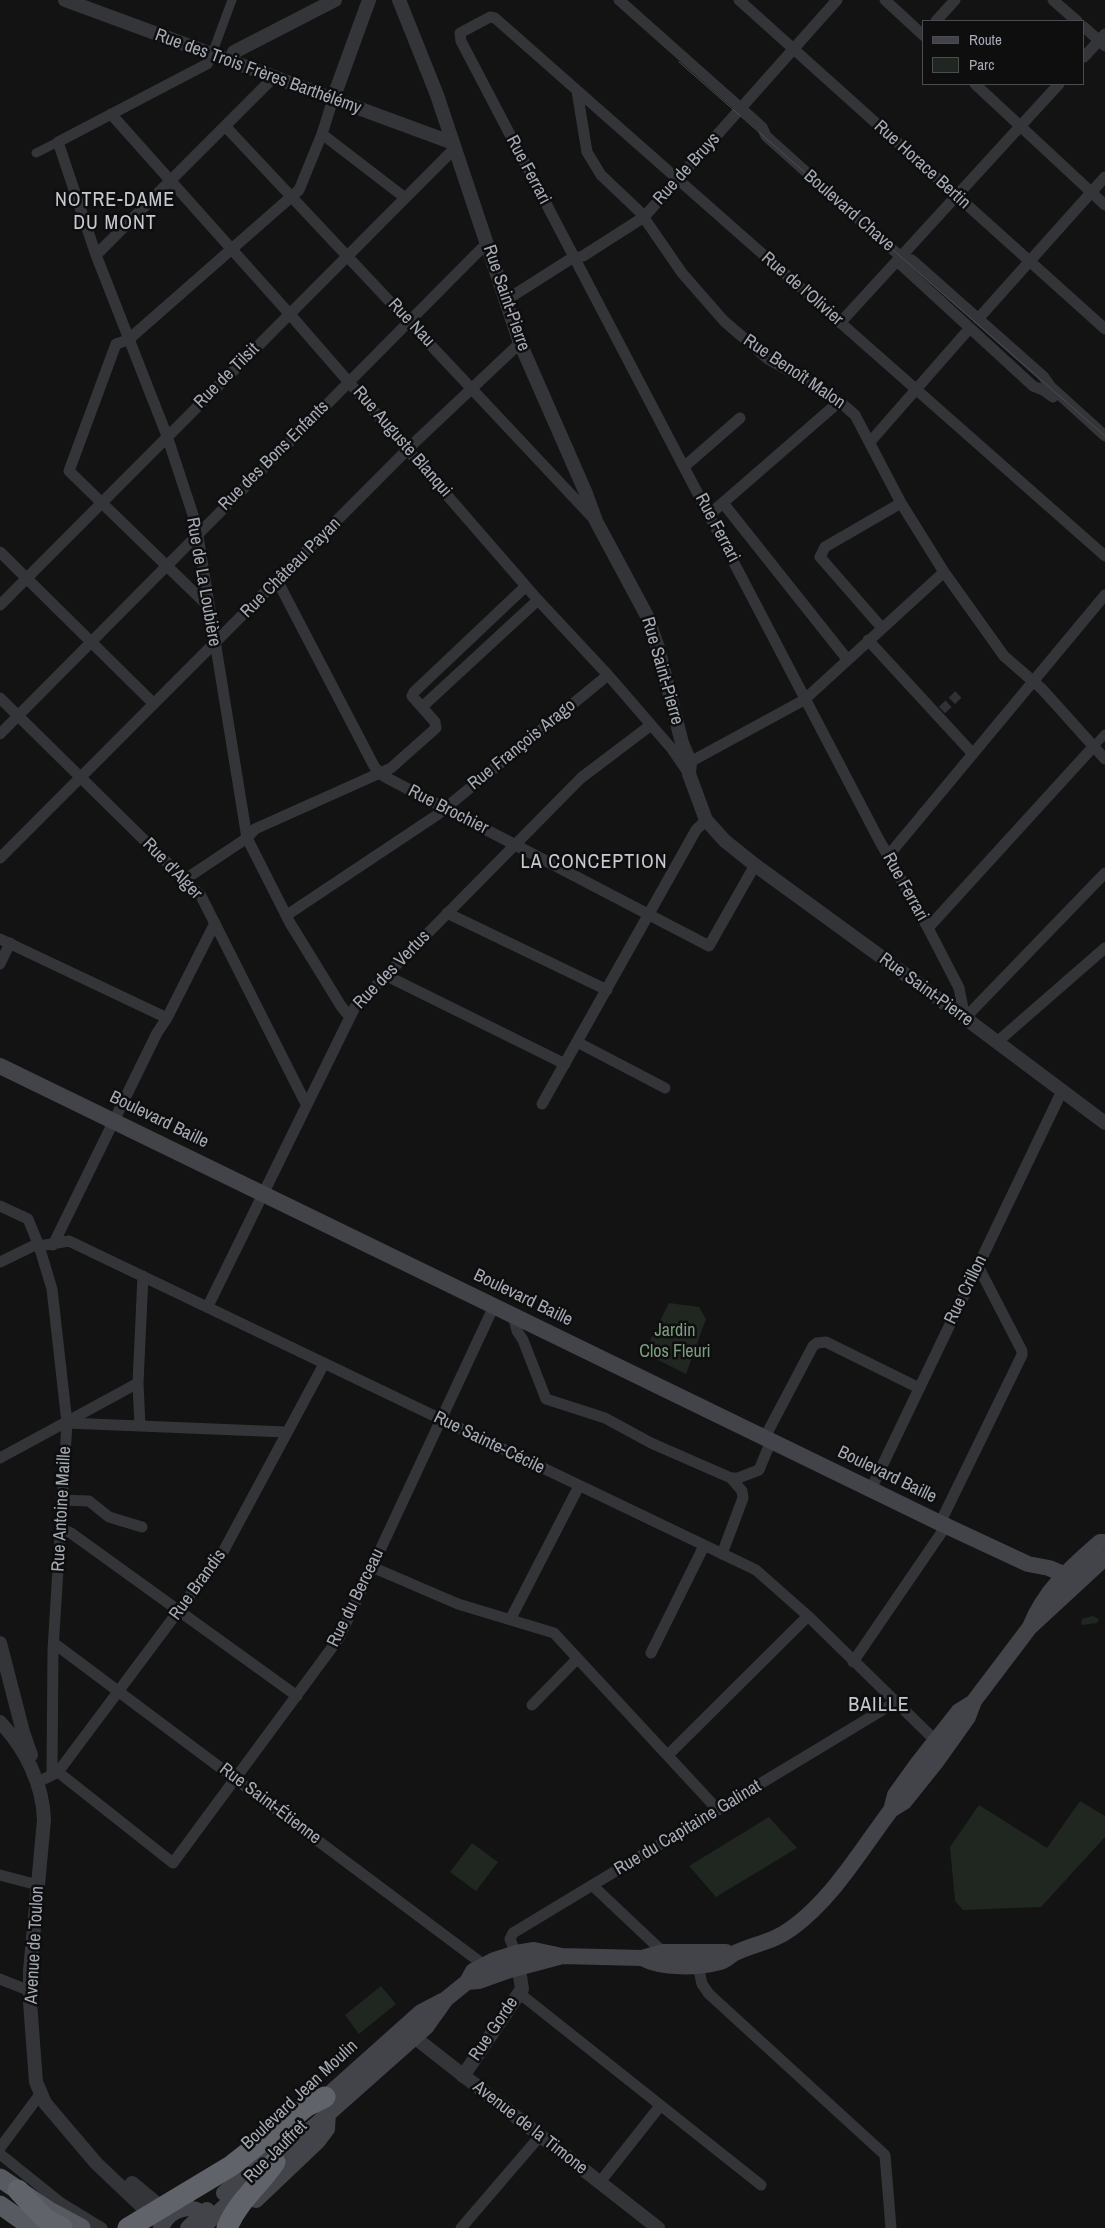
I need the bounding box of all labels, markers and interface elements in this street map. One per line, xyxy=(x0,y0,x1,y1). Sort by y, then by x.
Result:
legend xyxy=(922,20,1085,85)
street label: Rue des Trois Frères Barthélémy xyxy=(152,25,364,119)
text: Route xyxy=(969,29,1002,50)
text: Parc xyxy=(969,54,994,75)
street label: Rue Horace Bertin xyxy=(869,116,975,214)
street label: Rue de Bruys xyxy=(649,129,725,209)
street label: Rue Ferrari xyxy=(501,132,555,208)
street label: Boulevard Chave xyxy=(799,166,899,256)
district label: NOTRE-DAME DU MONT xyxy=(54,189,176,236)
street label: Rue Saint-Pierre xyxy=(478,242,534,354)
street label: Rue de l'Olivier xyxy=(757,248,847,330)
street label: Rue Nau xyxy=(383,294,439,352)
street label: Rue Benoît Malon xyxy=(739,330,849,414)
street label: Rue de Tilsit xyxy=(190,339,264,413)
street label: Rue Auguste Blanqui xyxy=(348,382,456,502)
street label: Rue des Bons Enfants xyxy=(214,396,334,516)
street label: Rue Ferrari xyxy=(690,490,744,566)
street label: Rue Château Payan xyxy=(236,513,346,623)
street label: Rue de La Loubière xyxy=(181,516,225,648)
street label: Rue Saint-Pierre xyxy=(636,615,688,727)
street label: Rue François Arago xyxy=(464,695,580,795)
street label: Rue Brochier xyxy=(404,781,492,839)
street label: Rue d'Alger xyxy=(138,834,206,904)
street label: Rue Ferrari xyxy=(877,849,933,925)
district label: LA CONCEPTION xyxy=(519,851,669,875)
street label: Rue des Vertus xyxy=(349,926,435,1014)
street label: Rue Saint-Pierre xyxy=(875,949,977,1031)
street label: Boulevard Baille xyxy=(106,1087,212,1153)
street label: Rue Crillon xyxy=(940,1252,992,1328)
street label: Boulevard Baille xyxy=(470,1265,576,1331)
park label: Jardin Clos Fleuri xyxy=(639,1320,711,1362)
street label: Rue Sainte-Cécile xyxy=(430,1407,548,1479)
street label: Boulevard Baille xyxy=(834,1442,940,1508)
street label: Rue Antoine Maille xyxy=(48,1446,76,1572)
street label: Rue Brandis xyxy=(165,1545,231,1625)
street label: Rue du Berceau xyxy=(323,1545,389,1651)
district label: BAILLE xyxy=(847,1694,911,1718)
street label: Rue Saint-Étienne xyxy=(215,1759,325,1849)
street label: Rue du Capitaine Galinat xyxy=(611,1776,765,1880)
street label: Avenue de Toulon xyxy=(21,1886,49,2004)
street label: Rue Gorde xyxy=(465,1993,523,2065)
street label: Boulevard Jean Moulin xyxy=(237,2036,363,2154)
street label: Avenue de la Timone xyxy=(468,2076,592,2180)
street label: Rue Jauffret xyxy=(240,2116,312,2188)

